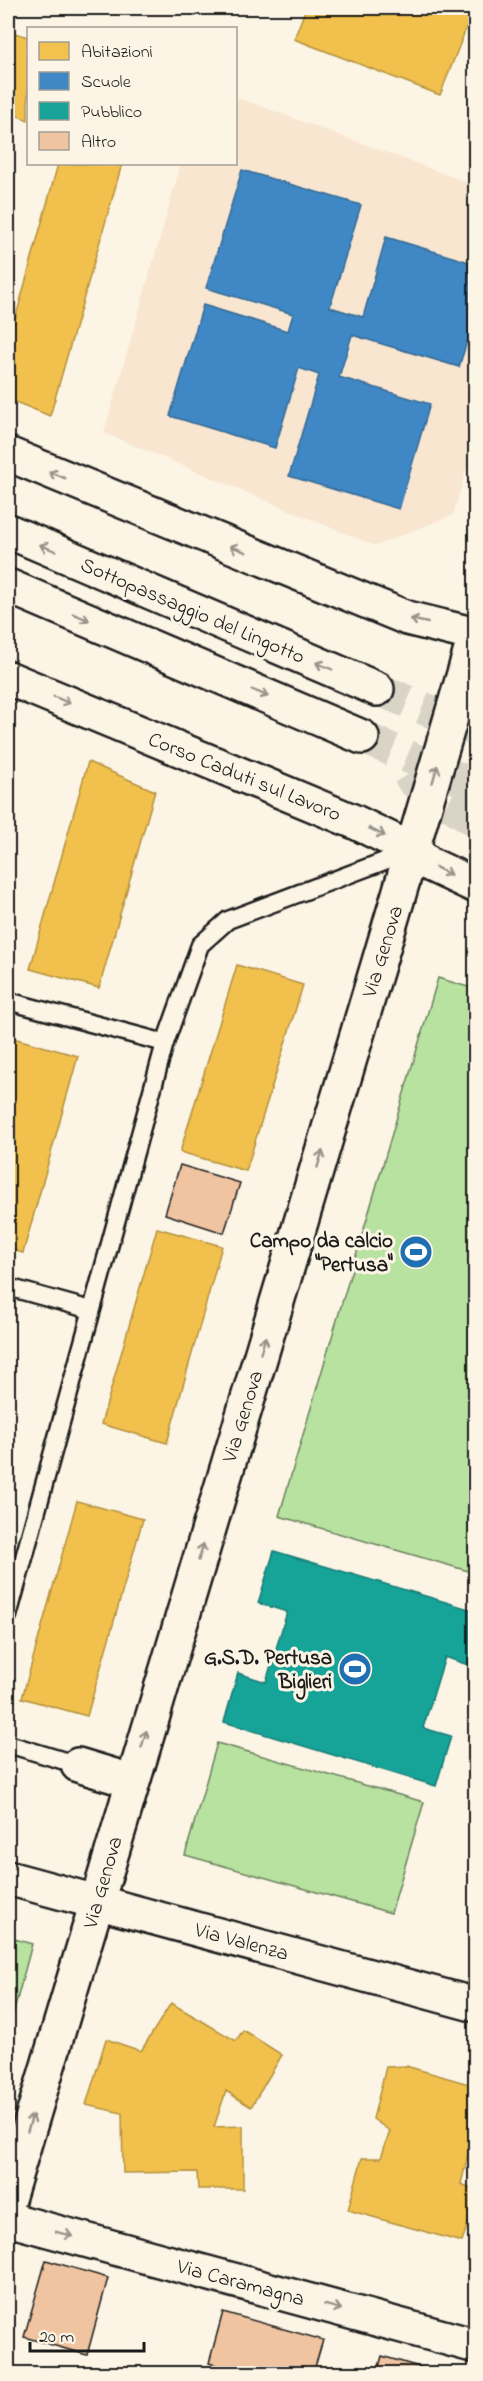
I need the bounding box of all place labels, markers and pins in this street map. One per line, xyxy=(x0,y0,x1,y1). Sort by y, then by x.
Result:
place label: Campo da calcio "Pertusa" xyxy=(250,1227,393,1281)
sports icon: Campo da calcio "Pertusa" xyxy=(398,1234,434,1270)
place label: G.S.D. Pertusa Biglieri xyxy=(204,1644,332,1700)
sports icon: G.S.D. Pertusa Biglieri xyxy=(337,1651,373,1687)

